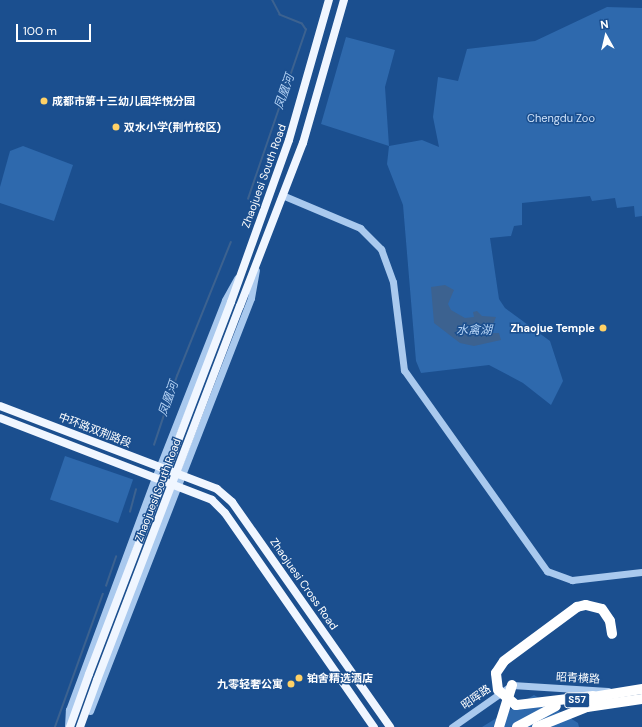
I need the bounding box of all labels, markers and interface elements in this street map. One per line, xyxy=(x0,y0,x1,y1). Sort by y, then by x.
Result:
scale bar xyxy=(18,16,93,42)
north arrow xyxy=(586,16,626,56)
text: N xyxy=(599,17,609,32)
text: 100 m xyxy=(23,23,57,39)
water label: 凤凰河 xyxy=(272,73,298,111)
place label: 成都市第十三幼儿园华悦分园 xyxy=(52,94,195,108)
marker: 成都市第十三幼儿园华悦分园 xyxy=(39,96,49,106)
park label: Chengdu Zoo xyxy=(527,111,595,125)
place label: 双水小学(荆竹校区) xyxy=(124,120,221,134)
marker: 双水小学(荆竹校区) xyxy=(111,122,121,132)
street label: Zhaojuesi South Road xyxy=(239,122,289,230)
place label: Zhaojue Temple xyxy=(510,321,595,335)
marker: Zhaojue Temple xyxy=(598,323,608,333)
water label: 水禽湖 xyxy=(456,324,492,338)
water label: 凤凰河 xyxy=(156,380,182,418)
street label: 中环路双荆路段 xyxy=(57,410,133,450)
street label: Zhaojuesi South Road xyxy=(132,437,184,543)
street label: Zhaojuesi Cross Road xyxy=(267,536,341,632)
street label: 昭青横路 xyxy=(556,670,600,686)
place label: 铂舍精选酒店 xyxy=(307,671,373,685)
marker: 铂舍精选酒店 xyxy=(294,673,304,683)
place label: 九零轻奢公寓 xyxy=(217,677,283,691)
marker: 九零轻奢公寓 xyxy=(286,679,296,689)
street label: 昭晖路 xyxy=(459,682,493,712)
road number: S57 xyxy=(564,692,590,708)

